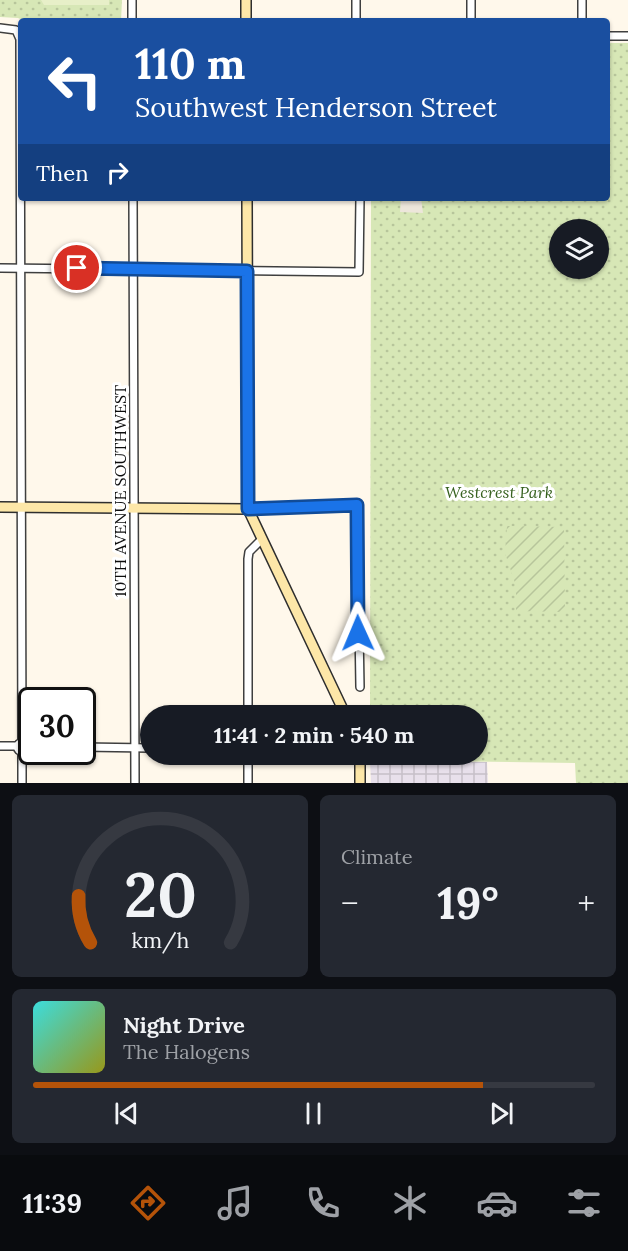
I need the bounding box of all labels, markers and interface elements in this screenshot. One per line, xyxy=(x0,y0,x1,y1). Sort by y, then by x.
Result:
text: 110 m xyxy=(135,37,246,91)
icon: left xyxy=(36,42,114,120)
text: Southwest Henderson Street xyxy=(135,90,497,124)
icon: right xyxy=(101,156,134,189)
text: Then xyxy=(36,159,89,187)
map controls xyxy=(549,219,609,279)
button: layers xyxy=(549,219,609,279)
pin xyxy=(51,242,102,293)
icon: arrive xyxy=(60,251,93,284)
street label: 10TH AVENUE SOUTHWEST xyxy=(110,385,130,597)
park label: Westcrest Park xyxy=(445,482,553,502)
position arrow xyxy=(326,601,390,665)
speed limit sign: 30 xyxy=(18,687,96,765)
text: 11:41 · 2 min · 540 m xyxy=(214,721,414,749)
text: Climate xyxy=(341,844,413,869)
text: 20 xyxy=(124,854,196,934)
text: 19° xyxy=(437,874,499,931)
text: − xyxy=(341,882,359,924)
text: + xyxy=(577,882,595,924)
text: km/h xyxy=(131,926,189,954)
text: Night Drive xyxy=(123,1011,245,1039)
text: The Halogens xyxy=(123,1039,250,1064)
icon: previous xyxy=(110,1097,143,1130)
icon: pause xyxy=(297,1097,330,1130)
icon: next xyxy=(485,1097,518,1130)
icon: directions xyxy=(127,1182,169,1224)
icon: music xyxy=(214,1182,256,1224)
icon: phone xyxy=(302,1182,344,1224)
icon: climate xyxy=(389,1182,431,1224)
icon: car xyxy=(476,1182,518,1224)
icon: filters xyxy=(563,1182,605,1224)
text: 11:39 xyxy=(23,1186,82,1220)

